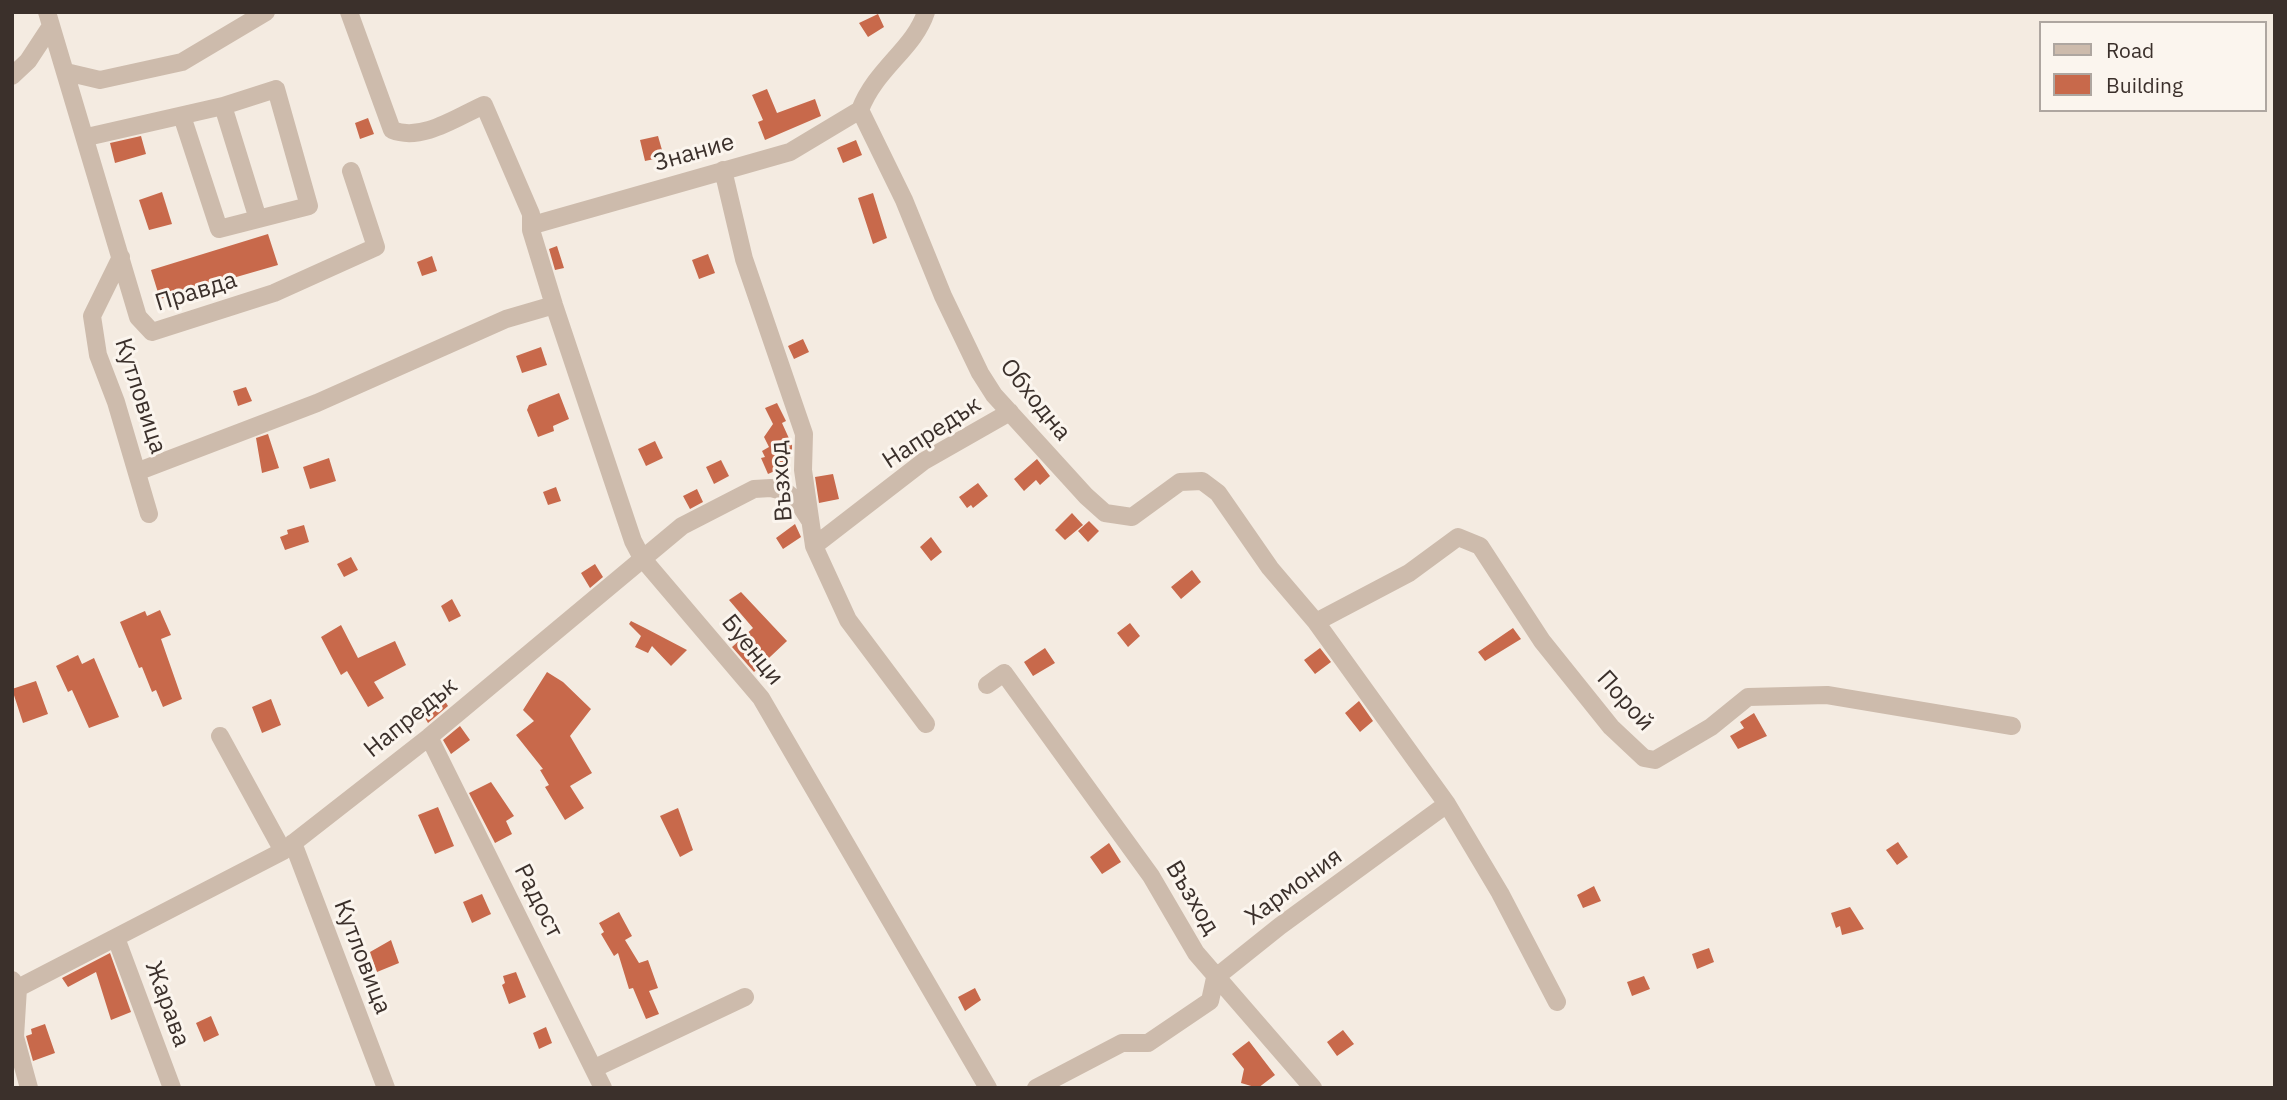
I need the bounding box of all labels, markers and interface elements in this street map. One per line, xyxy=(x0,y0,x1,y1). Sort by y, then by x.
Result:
legend xyxy=(2038,21,2266,112)
text: Road xyxy=(2106,36,2154,64)
text: Building xyxy=(2106,71,2183,99)
street label: Знание xyxy=(650,128,738,178)
street label: Правда xyxy=(152,266,240,318)
street label: Кутловица xyxy=(108,335,172,457)
street label: Обходна xyxy=(993,353,1077,447)
street label: Напредък xyxy=(877,391,987,475)
street label: Възход xyxy=(765,440,799,522)
street label: Буенци xyxy=(715,609,789,691)
street label: Порой xyxy=(1590,665,1660,737)
street label: Напредък xyxy=(359,672,463,764)
street label: Хармония xyxy=(1240,842,1348,932)
street label: Възход xyxy=(1159,856,1225,940)
street label: Радост xyxy=(507,859,569,943)
street label: Кутловица xyxy=(327,896,397,1018)
street label: Жарава xyxy=(138,957,196,1051)

